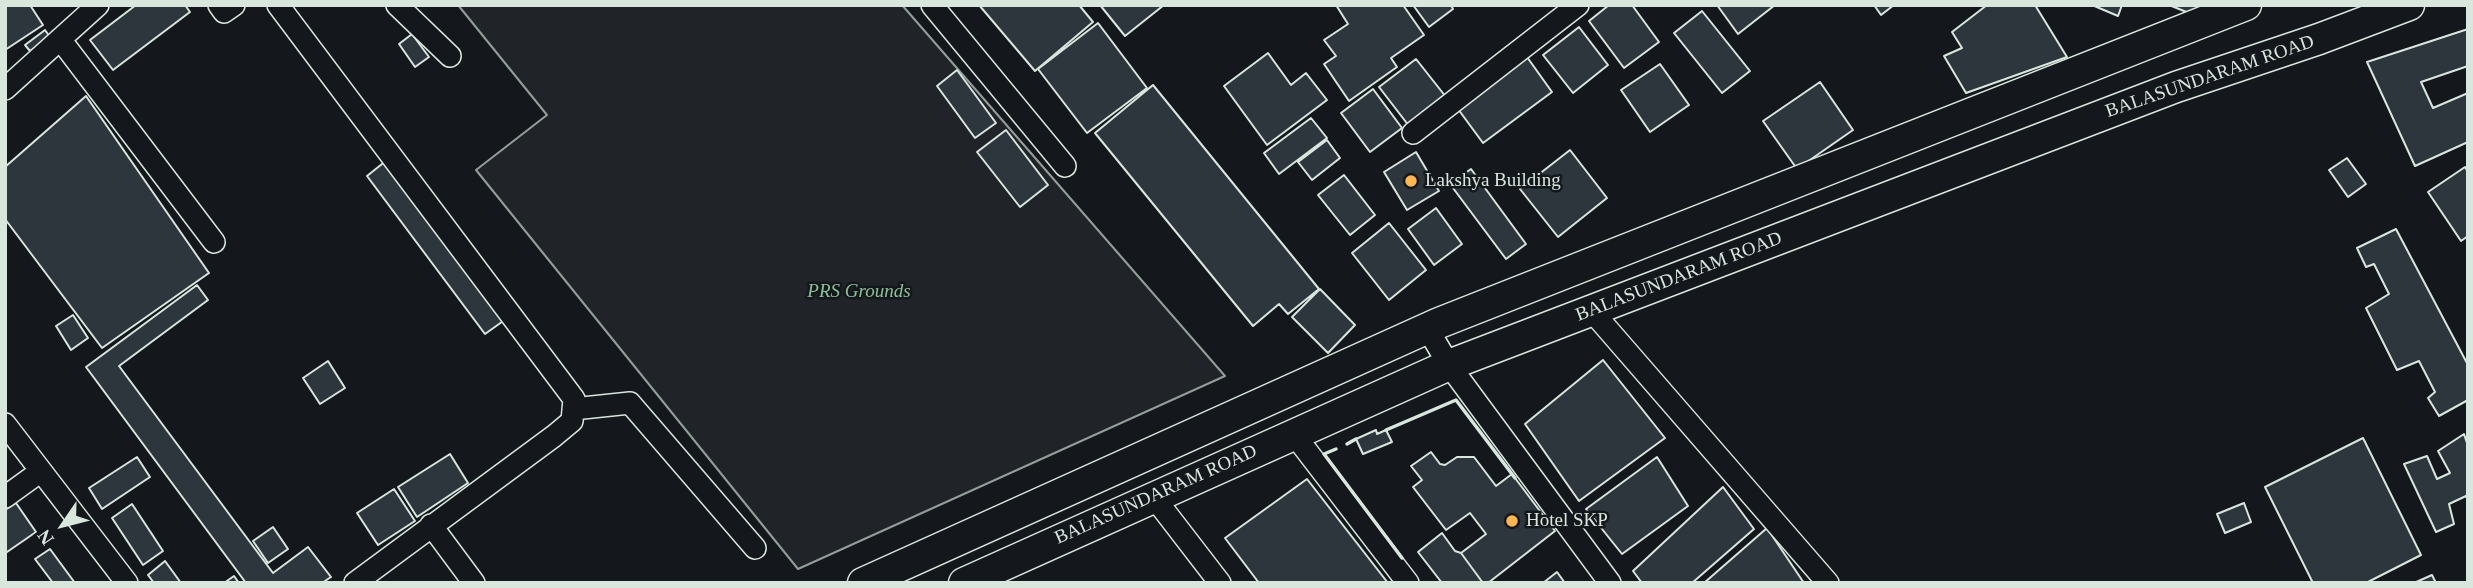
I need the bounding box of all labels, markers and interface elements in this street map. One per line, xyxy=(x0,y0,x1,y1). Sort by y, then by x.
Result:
street label: BALASUNDARAM ROAD xyxy=(2103,31,2317,123)
place label: Lakshya Building xyxy=(1425,170,1561,192)
marker: Lakshya Building xyxy=(1403,173,1419,189)
street label: BALASUNDARAM ROAD xyxy=(1573,227,1785,327)
park label: PRS Grounds xyxy=(807,281,911,303)
street label: BALASUNDARAM ROAD xyxy=(1051,440,1261,550)
north arrow xyxy=(28,490,98,560)
place label: Hotel SKP xyxy=(1526,510,1608,532)
marker: Hotel SKP xyxy=(1504,513,1520,529)
text: N xyxy=(33,526,58,549)

